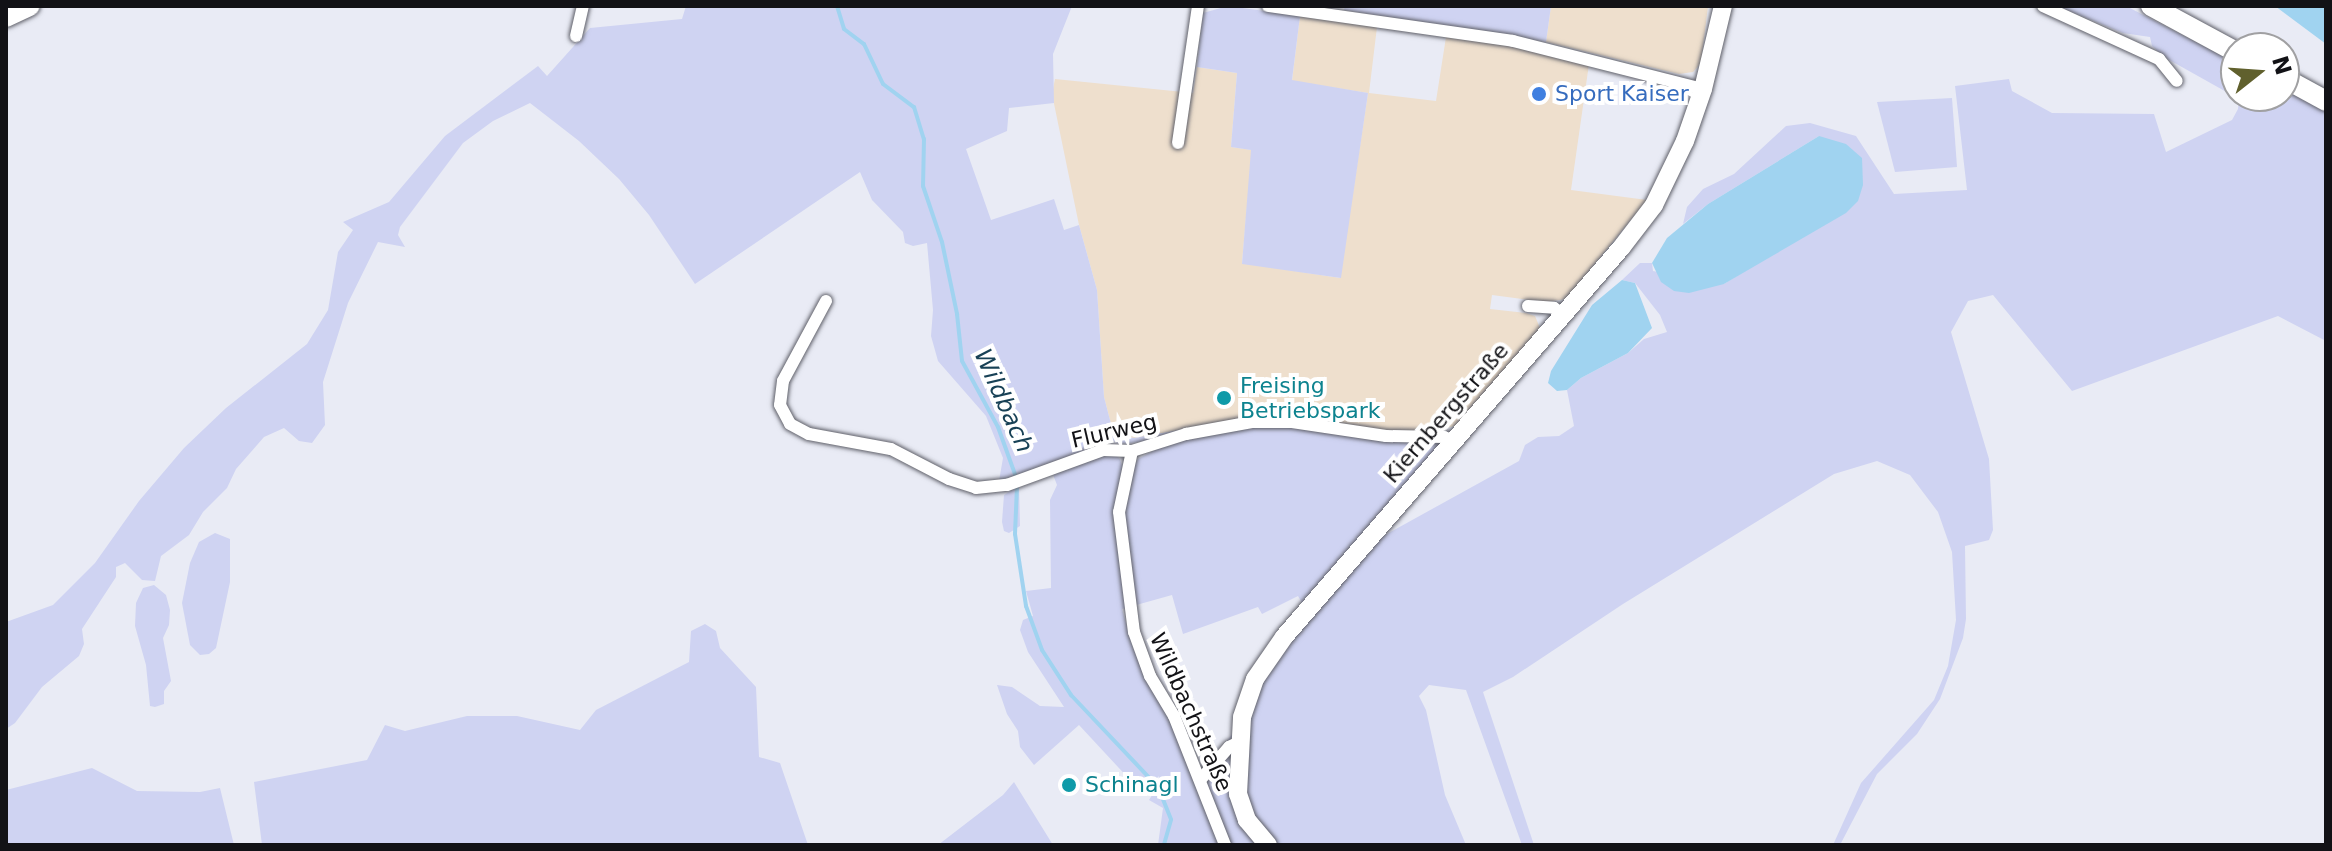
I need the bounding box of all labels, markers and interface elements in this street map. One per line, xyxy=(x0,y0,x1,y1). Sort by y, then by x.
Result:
north arrow xyxy=(2220,32,2300,112)
text: N xyxy=(2267,53,2296,78)
place label: Sport Kaiser xyxy=(1555,81,1689,107)
marker: Sport Kaiser xyxy=(1530,85,1548,103)
street label: Kiernbergstraße xyxy=(1378,338,1514,488)
water label: Wildbach xyxy=(967,345,1039,457)
place label: Freising Betriebspark xyxy=(1240,372,1381,424)
marker: Freising Betriebspark xyxy=(1215,389,1233,407)
street label: Flurweg xyxy=(1069,408,1159,454)
street label: Wildbachstraße xyxy=(1144,629,1238,795)
place label: Schinagl xyxy=(1085,772,1179,798)
marker: Schinagl xyxy=(1060,776,1078,794)

